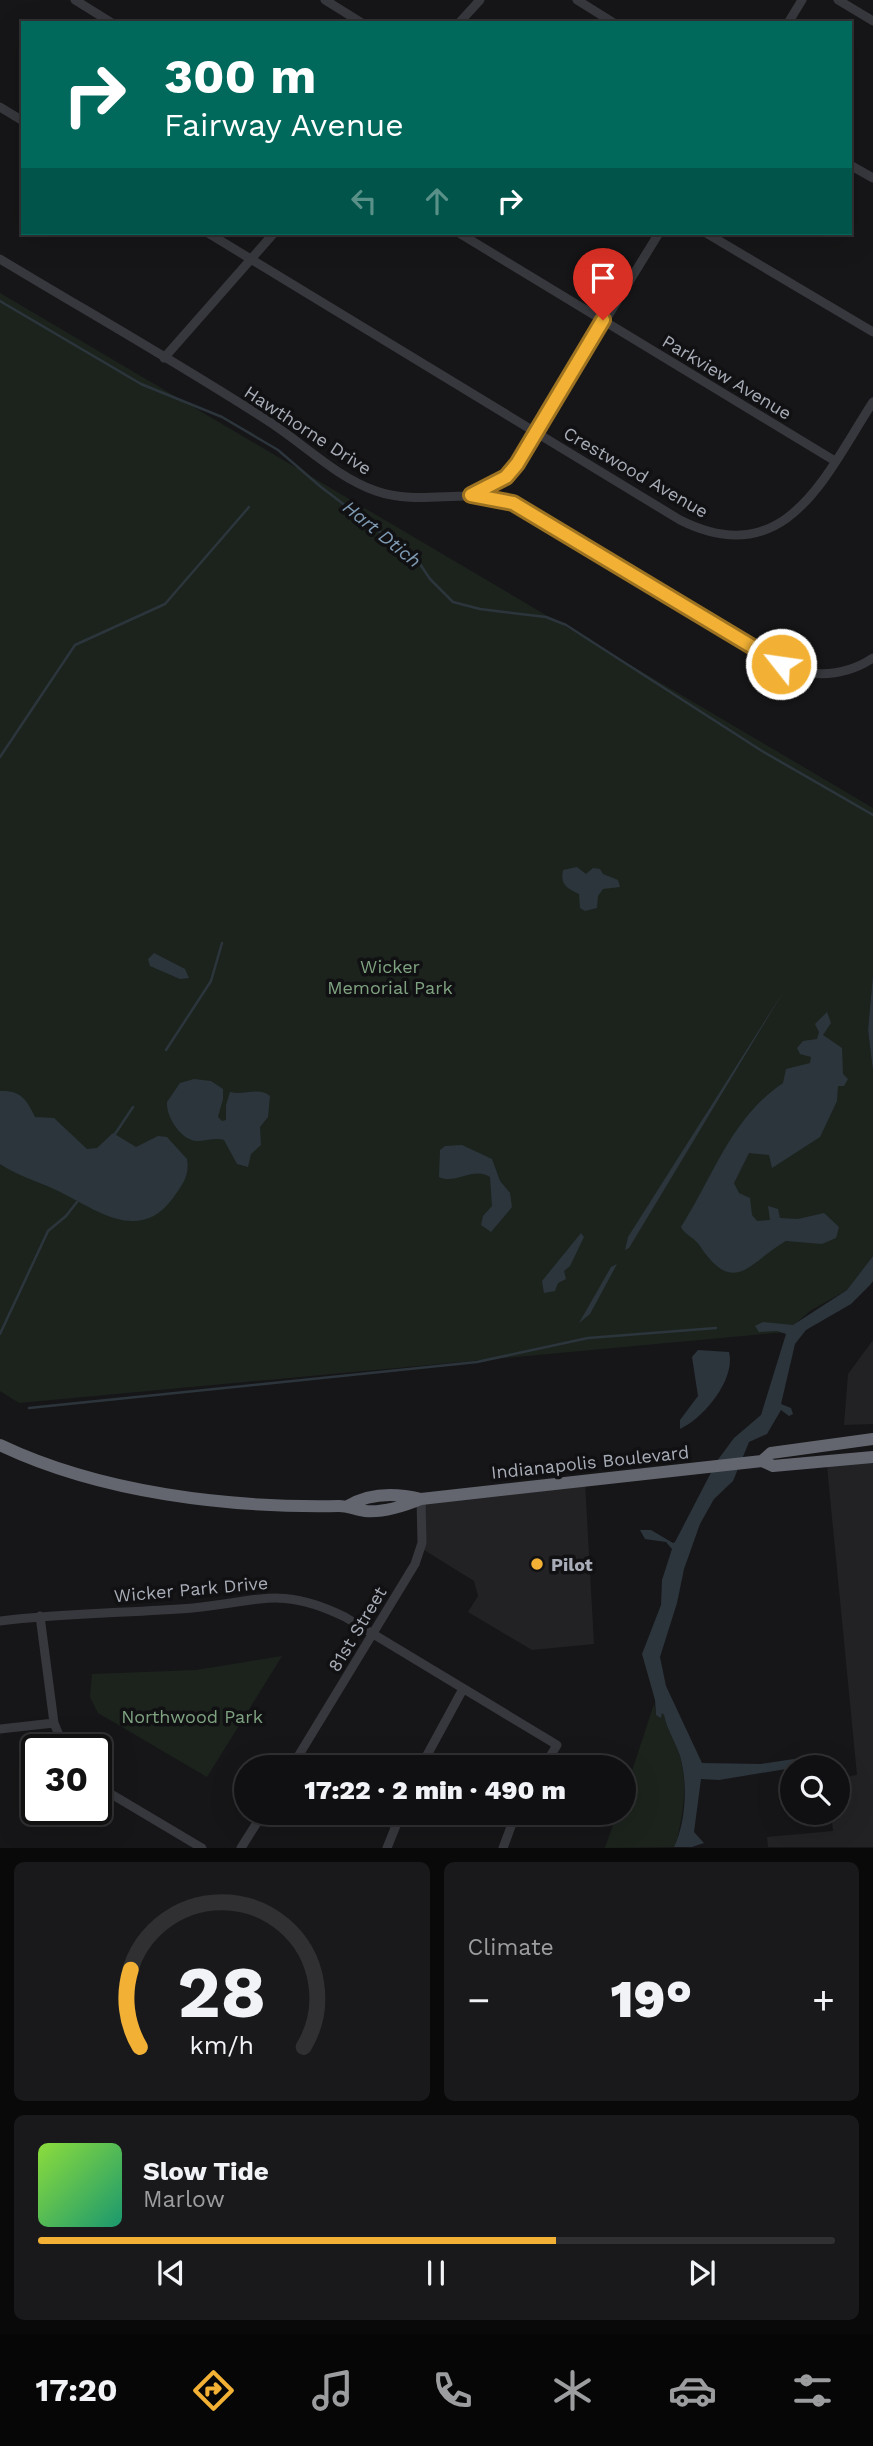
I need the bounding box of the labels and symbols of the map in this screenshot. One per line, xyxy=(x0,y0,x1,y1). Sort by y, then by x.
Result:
pin xyxy=(573,248,633,320)
street label: Parkview Avenue xyxy=(659,330,795,424)
street label: Hawthorne Drive xyxy=(240,381,376,479)
street label: Crestwood Avenue xyxy=(560,422,712,522)
water label: Hart Dtich xyxy=(338,496,426,572)
position arrow xyxy=(744,627,818,701)
park label: Wicker Memorial Park xyxy=(327,956,453,998)
street label: Indianapolis Boulevard xyxy=(490,1441,690,1483)
place label: Pilot xyxy=(551,1554,593,1575)
marker: Pilot xyxy=(529,1556,545,1572)
street label: Wicker Park Drive xyxy=(113,1572,269,1606)
street label: 81st Street xyxy=(323,1582,391,1675)
park label: Northwood Park xyxy=(121,1706,263,1727)
speed limit sign: 30 xyxy=(21,1734,112,1825)

